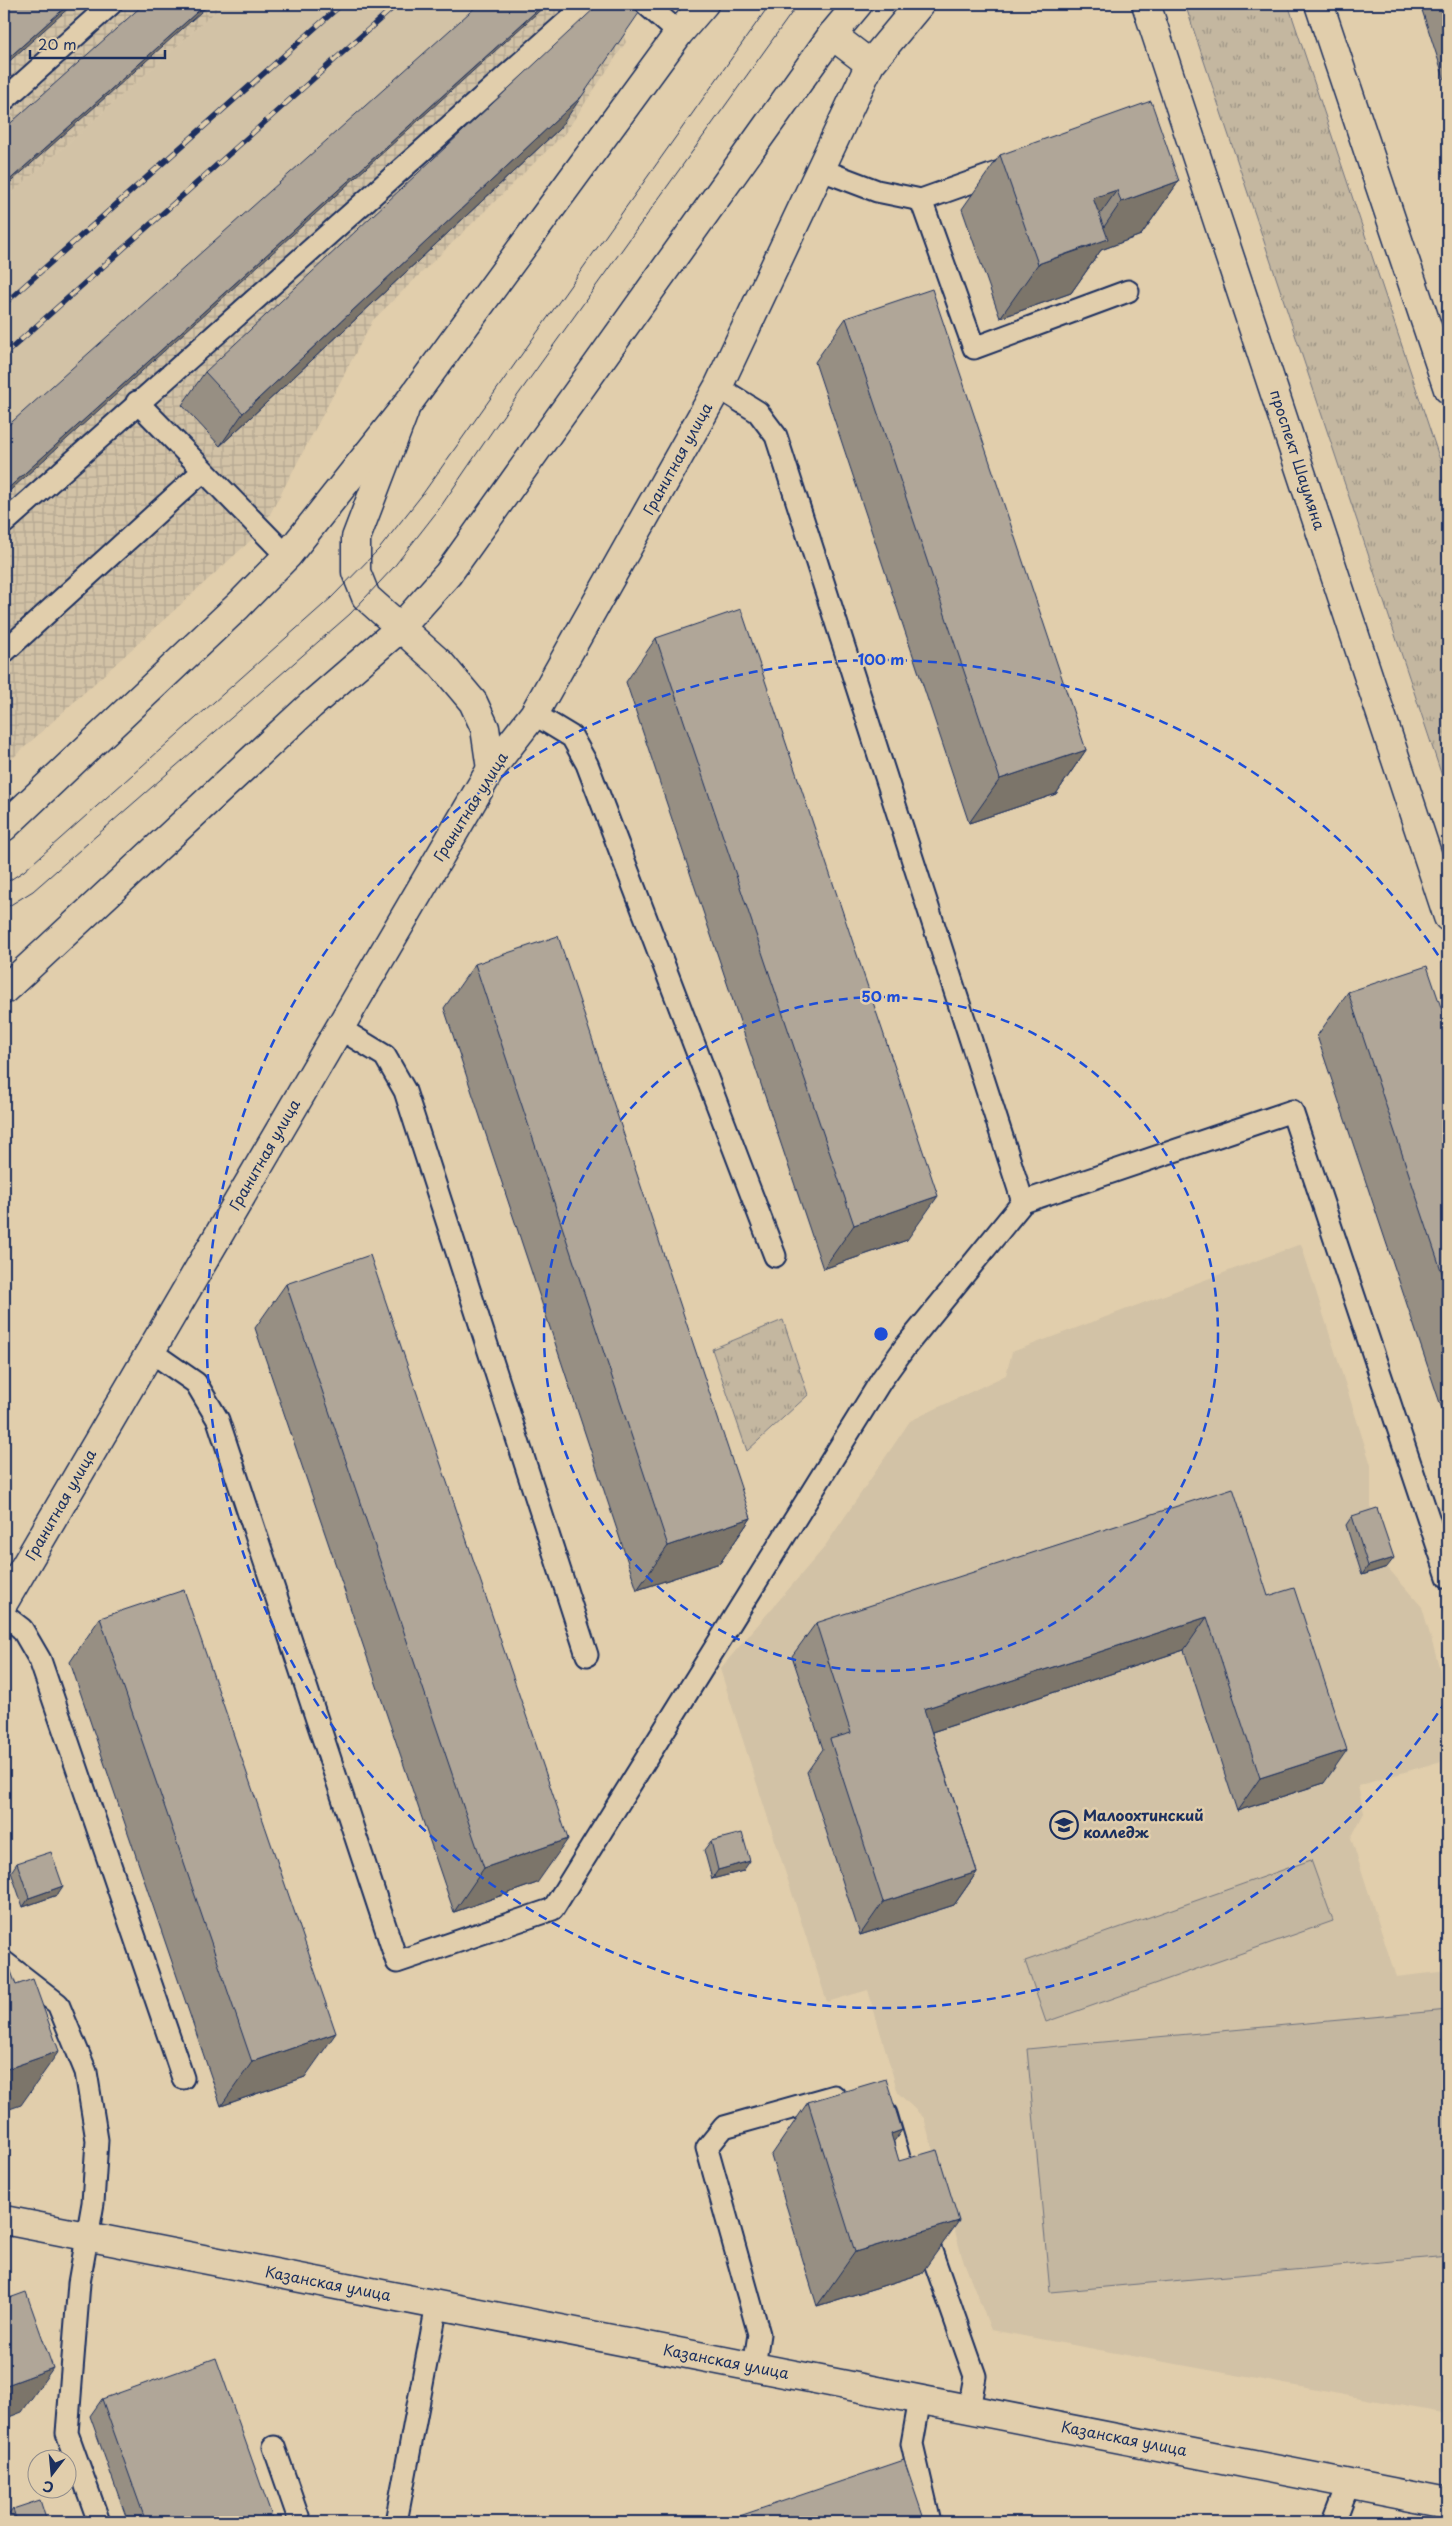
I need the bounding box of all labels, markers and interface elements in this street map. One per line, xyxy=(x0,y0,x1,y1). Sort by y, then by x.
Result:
scale bar xyxy=(30,28,165,60)
text: 20 m xyxy=(38,32,77,55)
street label: проспект Шаумяна xyxy=(1265,386,1332,533)
street label: Гранитная улица xyxy=(636,397,717,519)
text: 100 m xyxy=(858,647,904,670)
street label: Гранитная улица xyxy=(427,747,513,865)
text: 50 m xyxy=(862,984,900,1007)
street label: Гранитная улица xyxy=(222,1094,305,1214)
centre of rings xyxy=(872,1325,890,1343)
street label: Гранитная улица xyxy=(18,1444,101,1564)
place label: Малоохтинский колледж xyxy=(1083,1803,1204,1843)
school or university icon: Малоохтинский колледж xyxy=(1049,1810,1079,1840)
street label: Казанская улица xyxy=(263,2259,394,2306)
street label: Казанская улица xyxy=(661,2337,792,2384)
street label: Казанская улица xyxy=(1059,2414,1190,2461)
north arrow xyxy=(28,2448,78,2498)
text: С xyxy=(40,2475,56,2499)

